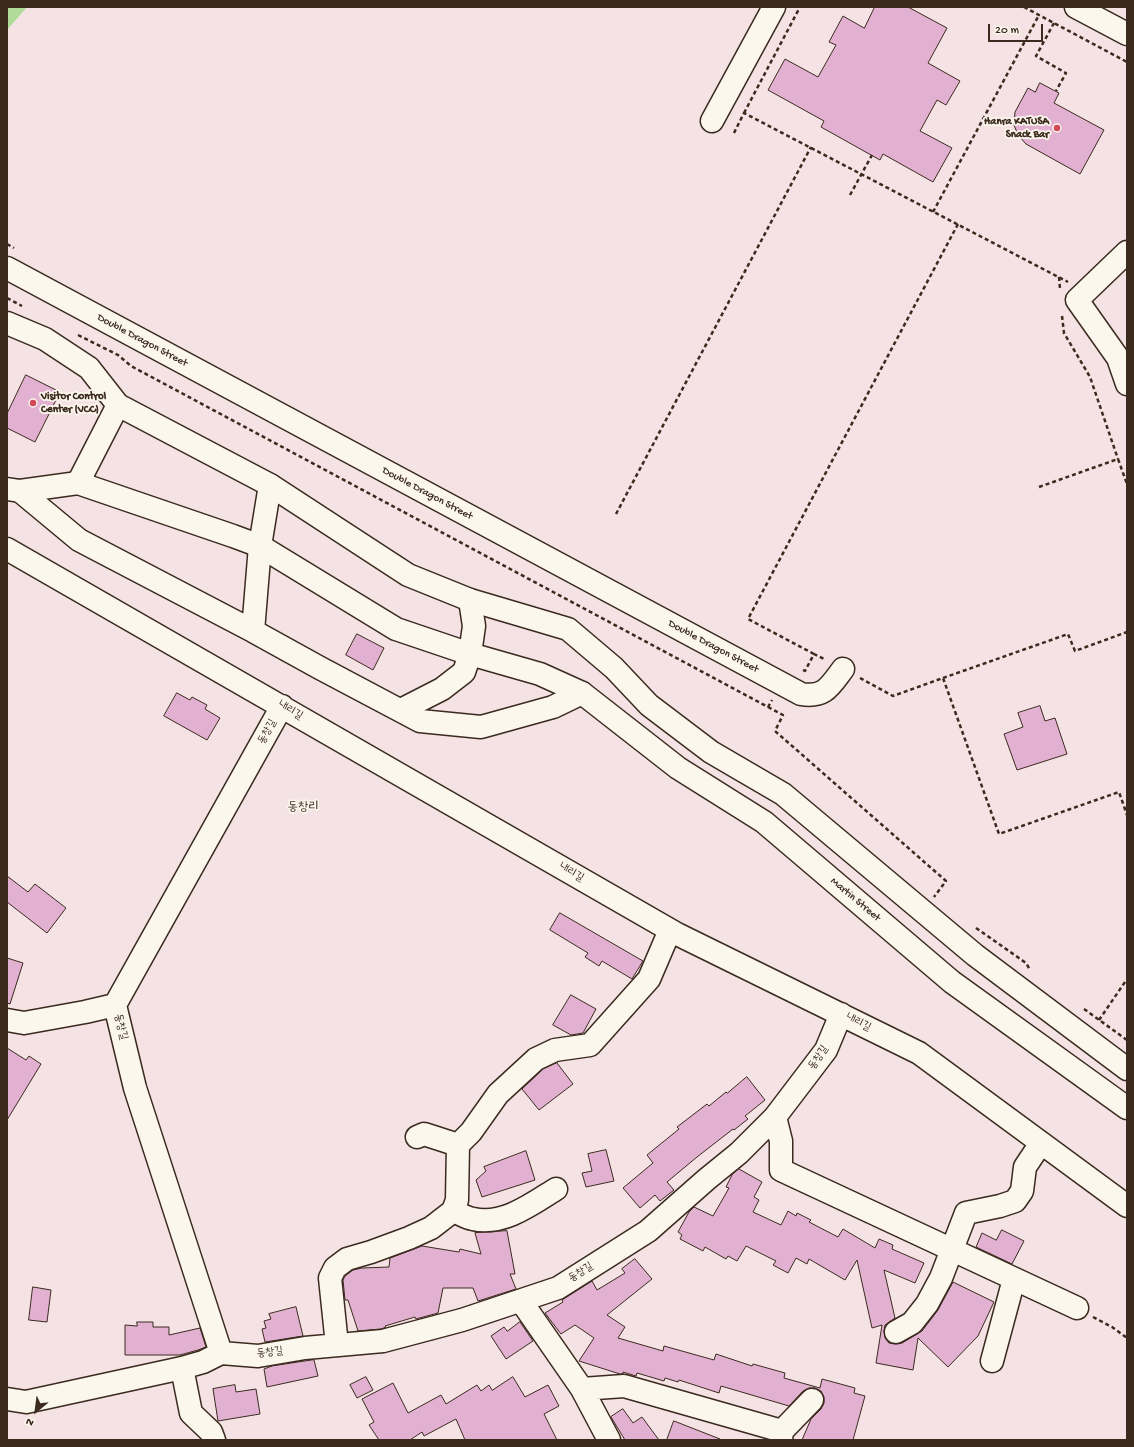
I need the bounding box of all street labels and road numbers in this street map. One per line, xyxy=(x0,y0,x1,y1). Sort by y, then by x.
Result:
street label: Double Dragon Street xyxy=(94,311,190,371)
street label: Double Dragon Street xyxy=(379,464,475,524)
street label: Double Dragon Street xyxy=(665,617,761,677)
street label: 내리길 xyxy=(275,699,305,723)
street label: 동창길 xyxy=(256,717,280,747)
street label: 내리길 xyxy=(556,861,586,885)
street label: Martin Street xyxy=(827,875,883,925)
street label: 내리길 xyxy=(843,1011,873,1035)
street label: 동창길 xyxy=(110,1013,130,1041)
street label: 동창길 xyxy=(806,1043,832,1073)
street label: 동창길 xyxy=(566,1260,596,1286)
street label: 동창길 xyxy=(256,1345,284,1361)

